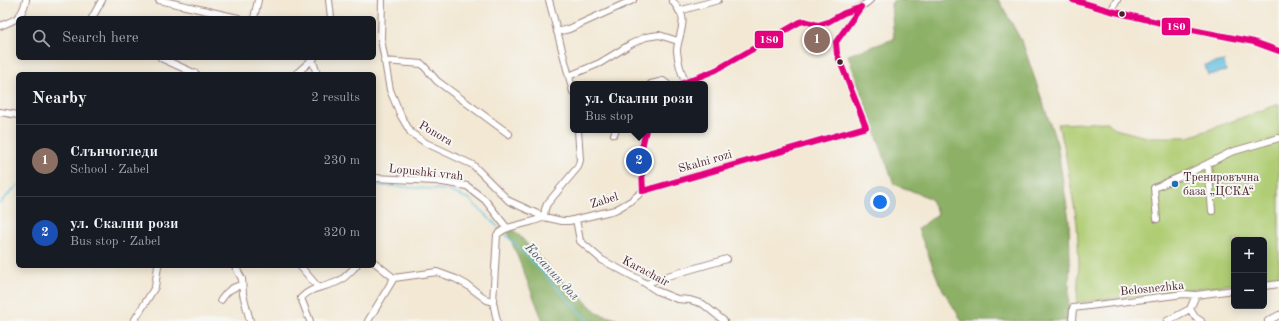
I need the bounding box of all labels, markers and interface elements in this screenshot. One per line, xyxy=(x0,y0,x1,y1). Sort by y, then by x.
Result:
unlabelled marker xyxy=(1117,9,1127,19)
search box xyxy=(16,16,376,60)
line badge: 180 xyxy=(1161,17,1191,36)
text: 180 xyxy=(1166,22,1186,33)
pin: 1 xyxy=(804,25,830,55)
icon: search xyxy=(30,27,52,49)
line badge: 180 xyxy=(754,30,784,49)
text: Search here xyxy=(62,31,139,46)
text: 180 xyxy=(759,35,779,46)
unlabelled marker xyxy=(835,57,845,67)
popup xyxy=(570,81,708,133)
text: Nearby xyxy=(32,90,87,107)
text: 2 results xyxy=(311,91,360,104)
text: ул. Скални рози xyxy=(585,92,693,107)
text: Bus stop xyxy=(585,110,633,123)
street label: Ponora xyxy=(417,119,454,148)
text: Слънчогледи xyxy=(70,145,158,160)
pin: 2 xyxy=(626,146,652,176)
street label: Skalni rozi xyxy=(677,149,734,175)
text: 1 xyxy=(41,154,49,167)
text: 230 m xyxy=(323,154,360,167)
text: School · Zabel xyxy=(70,163,149,176)
street label: Lopushki vrah xyxy=(388,163,464,183)
place label: Тренировъчна база „ЦСКА“ xyxy=(1183,172,1259,198)
marker: Тренировъчна база „ЦСКА“ xyxy=(1170,179,1180,189)
street label: Zabel xyxy=(589,191,620,211)
your location xyxy=(870,192,890,212)
text: ул. Скални рози xyxy=(70,217,179,232)
text: 2 xyxy=(41,226,49,239)
text: 320 m xyxy=(323,226,360,239)
text: Bus stop · Zabel xyxy=(70,235,161,248)
map controls xyxy=(1231,237,1267,309)
button: + xyxy=(1231,237,1267,273)
water label: Косанин дол xyxy=(522,240,582,303)
street label: Karachair xyxy=(620,254,671,289)
button: − xyxy=(1231,273,1267,309)
street label: Belosnezhka xyxy=(1120,280,1185,298)

